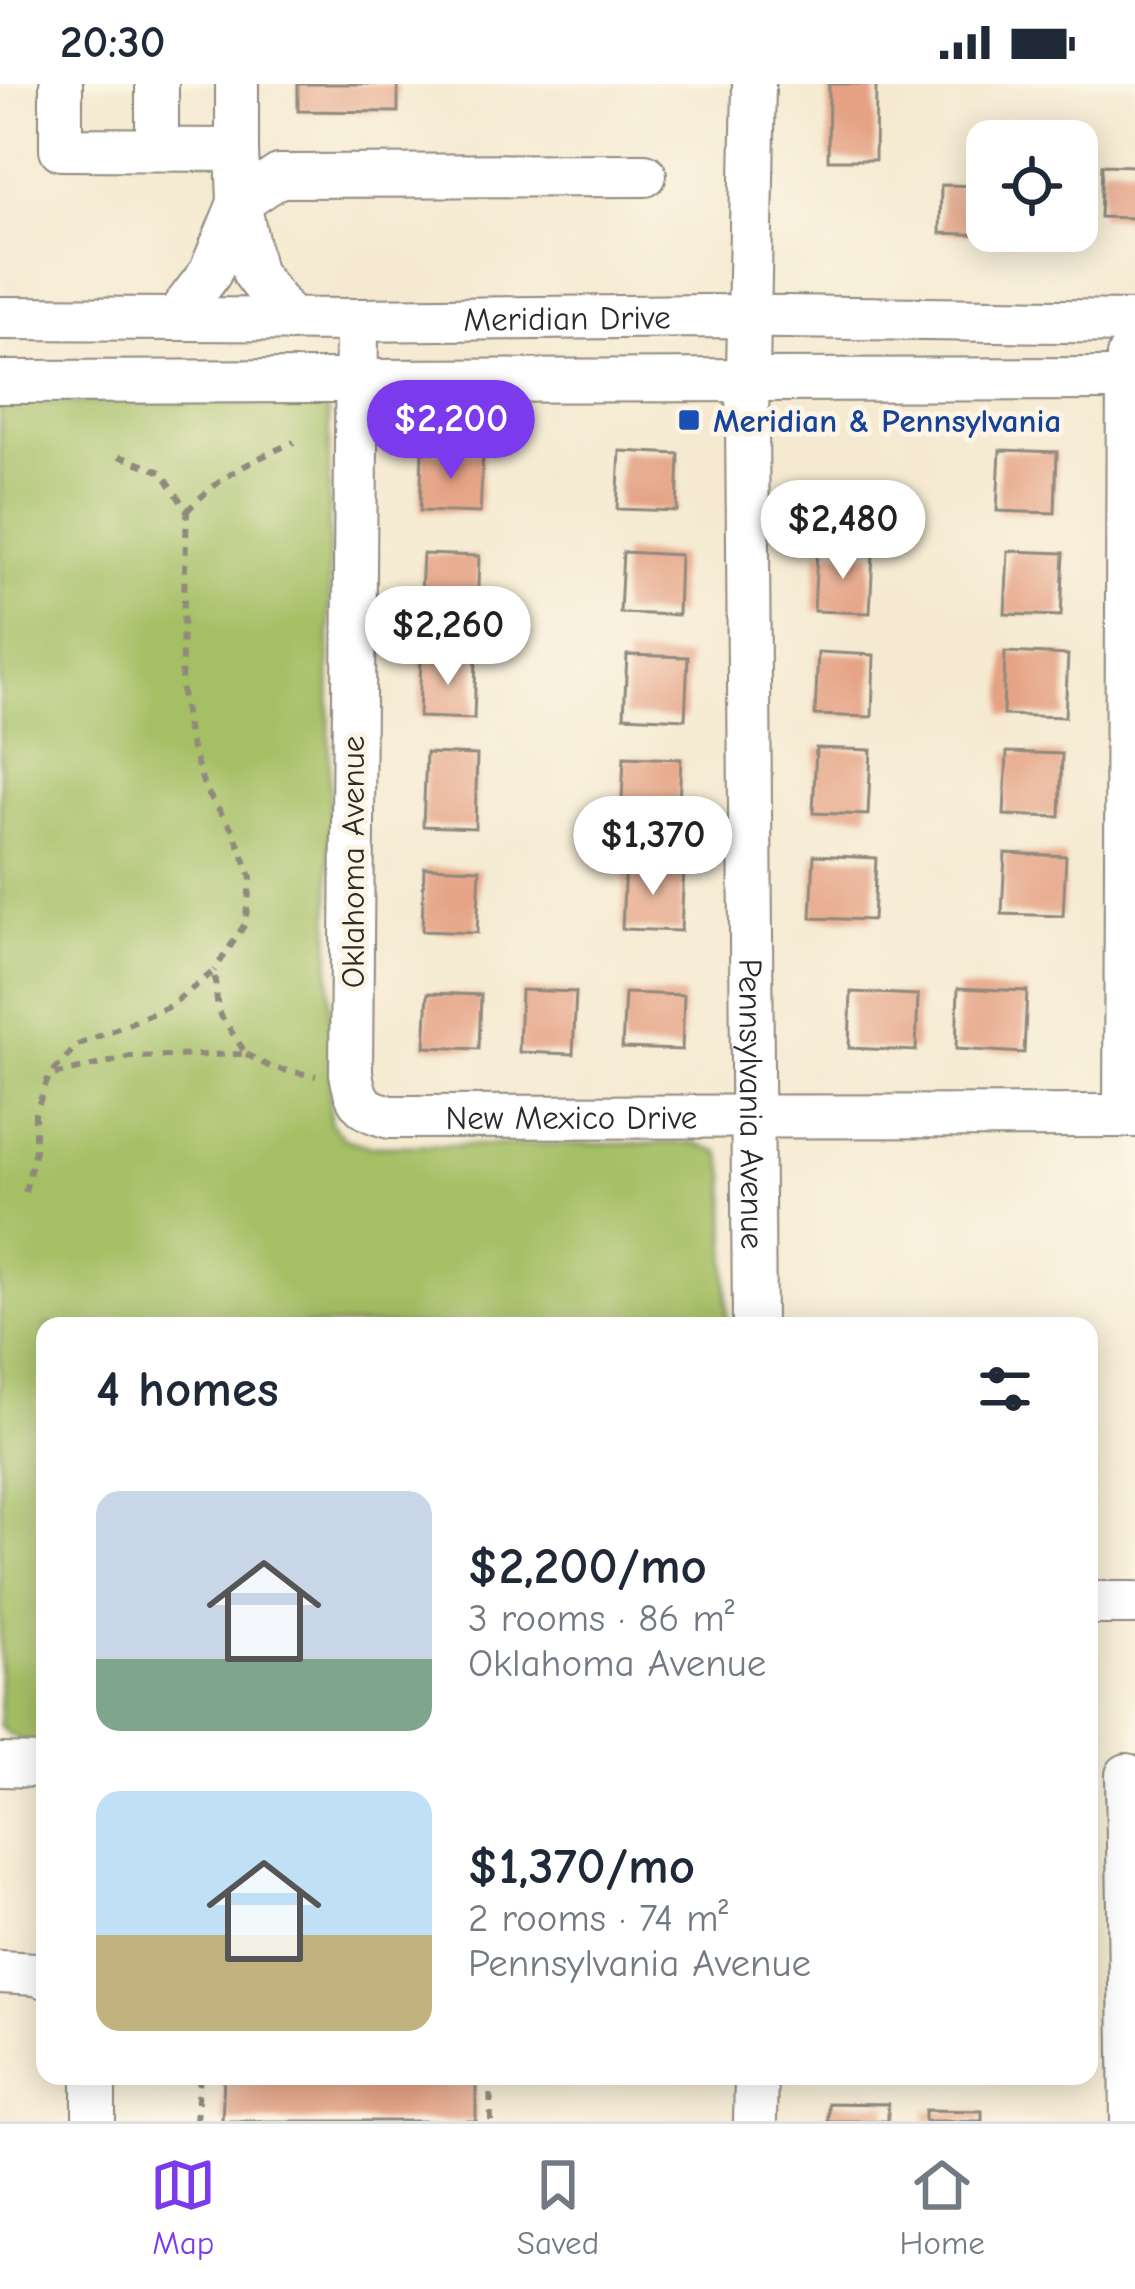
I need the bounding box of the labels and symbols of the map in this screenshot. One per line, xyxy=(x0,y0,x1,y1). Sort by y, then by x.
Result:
street label: Meridian Drive xyxy=(463,298,671,339)
pin: $2,200 xyxy=(353,380,549,482)
place label: Meridian & Pennsylvania xyxy=(713,402,1061,440)
marker: Meridian & Pennsylvania xyxy=(676,407,702,433)
pin: $2,480 xyxy=(745,480,941,582)
pin: $2,260 xyxy=(350,586,546,688)
street label: Oklahoma Avenue xyxy=(334,736,372,988)
pin: $1,370 xyxy=(555,796,751,898)
street label: Pennsylvania Avenue xyxy=(731,959,771,1249)
street label: New Mexico Drive xyxy=(446,1099,697,1137)

